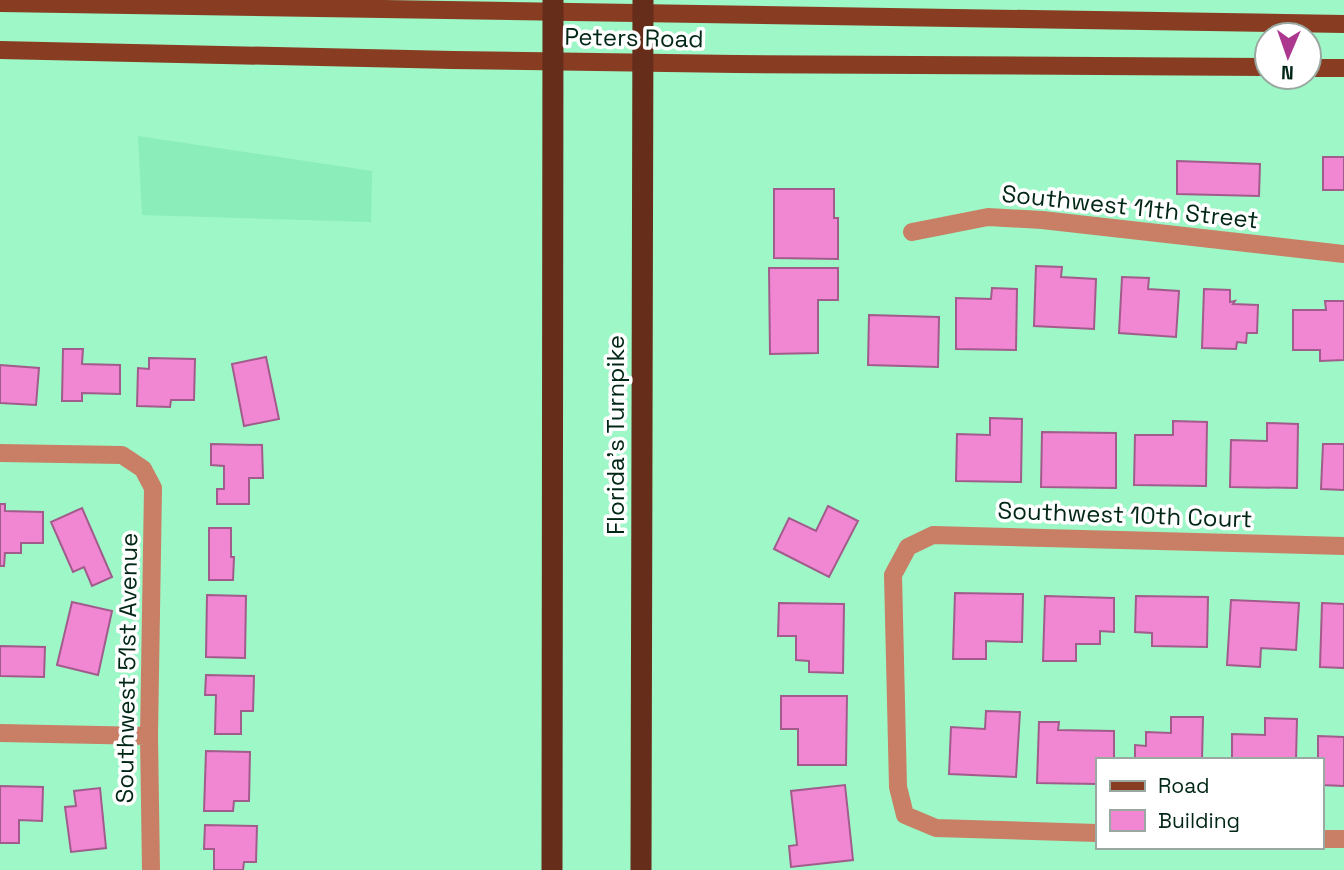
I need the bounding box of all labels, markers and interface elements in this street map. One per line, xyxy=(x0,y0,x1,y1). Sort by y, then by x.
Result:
street label: Peters Road xyxy=(564,21,704,54)
north arrow xyxy=(1253,21,1323,91)
text: N xyxy=(1281,60,1294,85)
street label: Southwest 11th Street xyxy=(1000,178,1260,235)
street label: Florida's Turnpike xyxy=(600,335,631,535)
street label: Southwest 10th Court xyxy=(997,495,1253,534)
street label: Southwest 51st Avenue xyxy=(109,532,144,804)
legend xyxy=(1096,758,1323,849)
text: Road xyxy=(1158,772,1210,799)
text: Building xyxy=(1158,807,1240,834)

